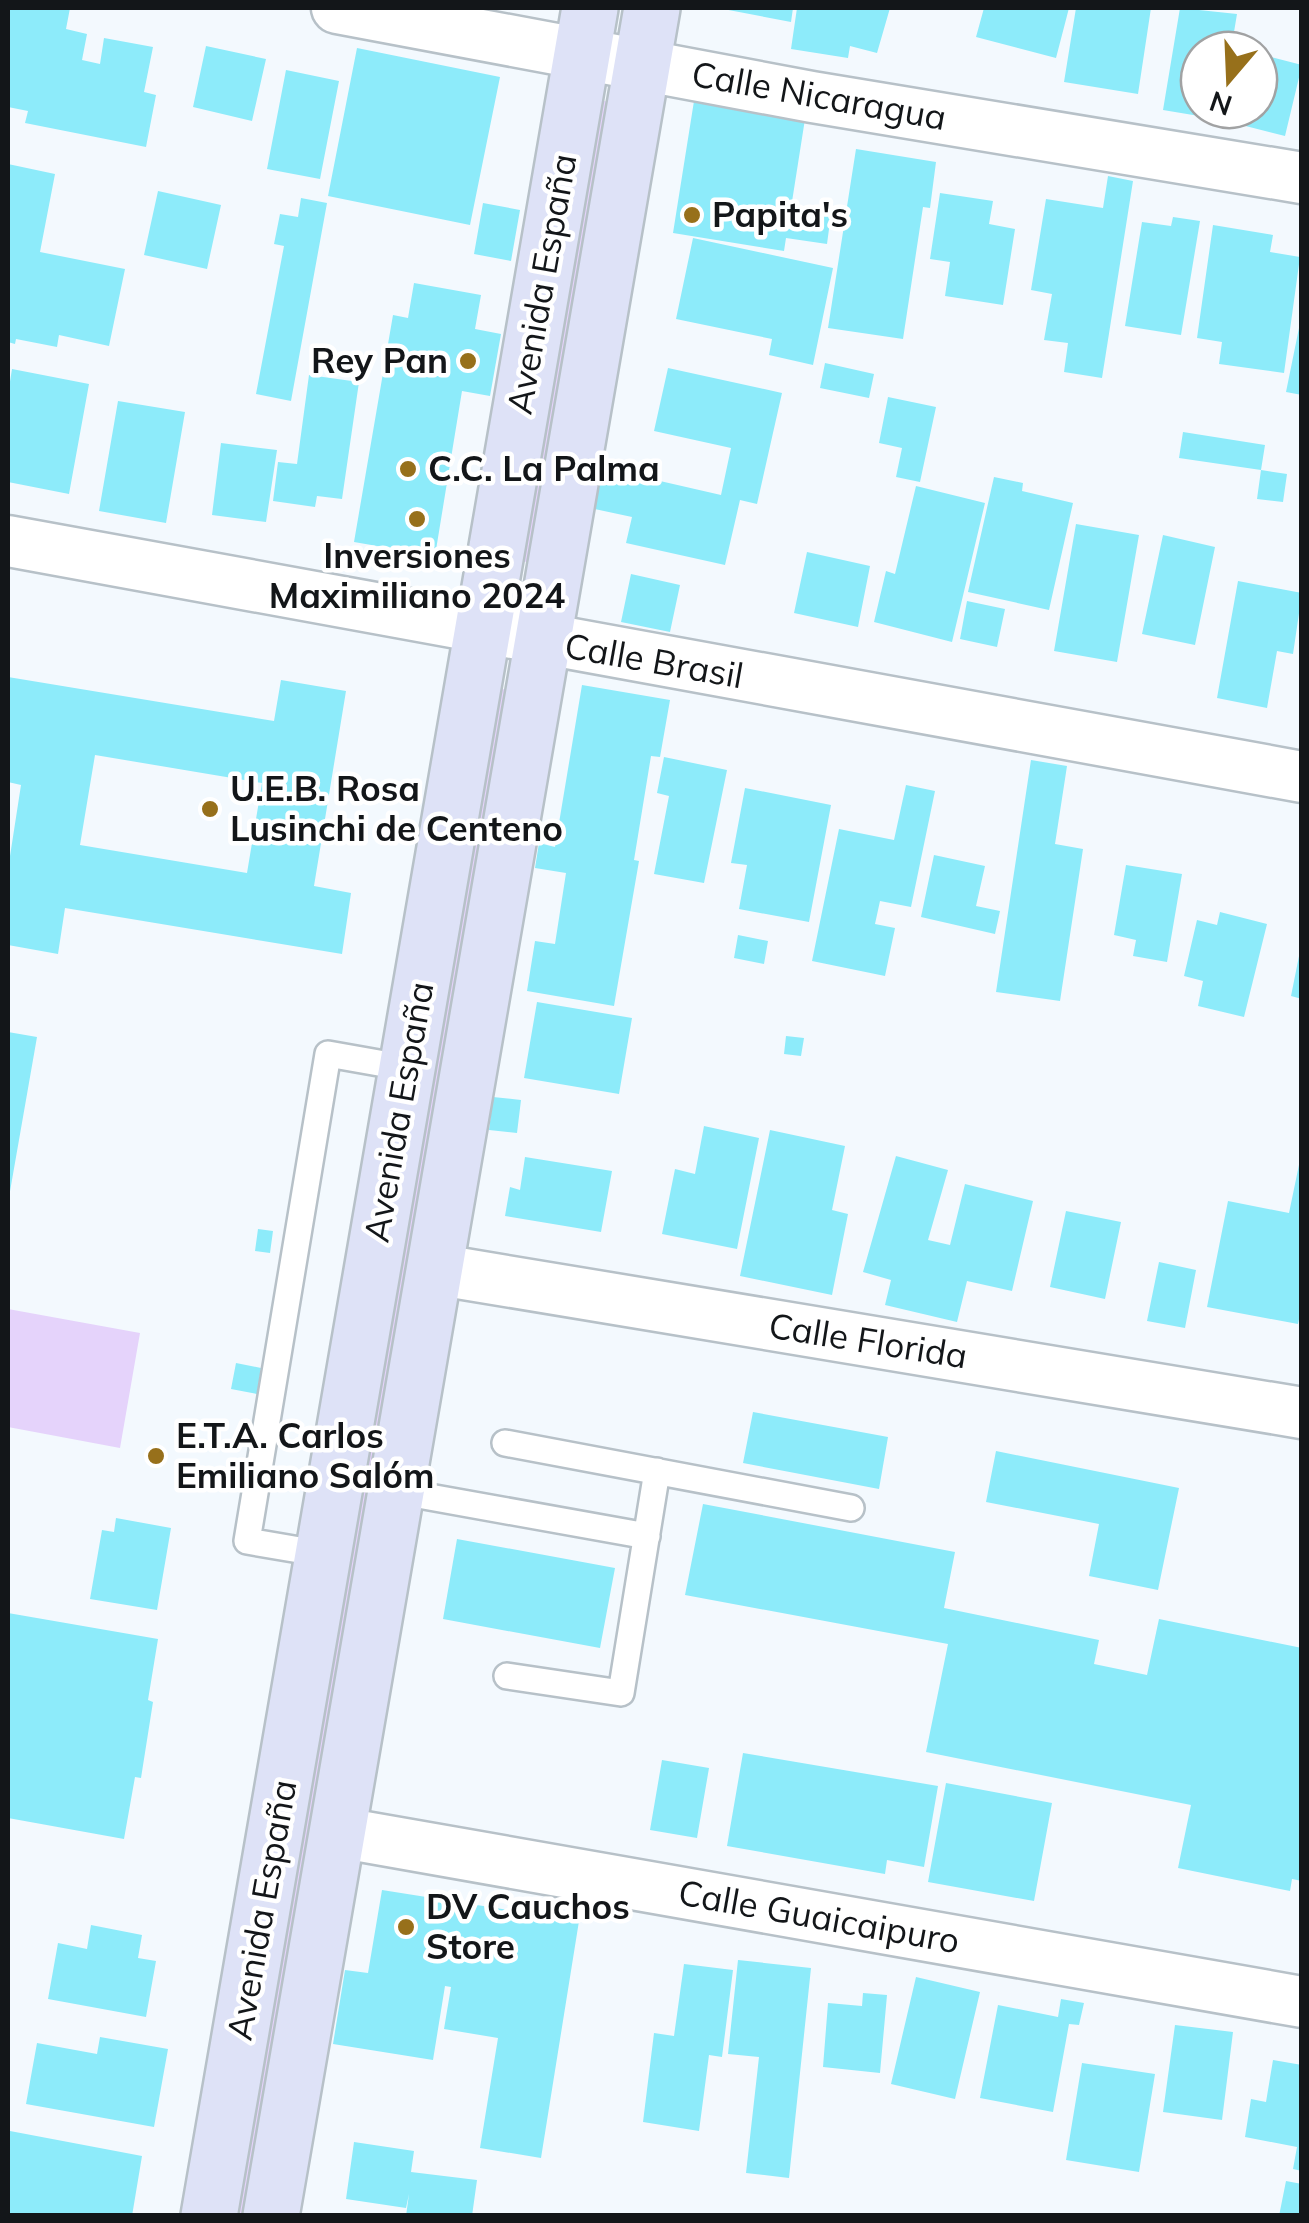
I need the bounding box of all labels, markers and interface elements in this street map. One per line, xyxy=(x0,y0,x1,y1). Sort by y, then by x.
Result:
north arrow xyxy=(1179,30,1279,130)
street label: Calle Nicaragua xyxy=(688,51,950,139)
text: N xyxy=(1205,84,1236,124)
street label: Avenida España xyxy=(496,150,586,417)
place label: Papita's xyxy=(712,192,848,236)
marker: Papita's xyxy=(681,204,703,226)
place label: Rey Pan xyxy=(311,338,448,382)
marker: Rey Pan xyxy=(457,350,479,372)
place label: C.C. La Palma xyxy=(428,446,660,490)
marker: C.C. La Palma xyxy=(397,458,419,480)
marker: Inversiones Maximiliano 2024 xyxy=(406,508,428,530)
place label: Inversiones Maximiliano 2024 xyxy=(269,533,565,617)
street label: Calle Brasil xyxy=(561,623,747,697)
place label: U.E.B. Rosa Lusinchi de Centeno xyxy=(230,766,563,850)
marker: U.E.B. Rosa Lusinchi de Centeno xyxy=(199,798,221,820)
street label: Avenida España xyxy=(353,978,443,1245)
street label: Calle Florida xyxy=(766,1303,970,1377)
place label: E.T.A. Carlos Emiliano Salóm xyxy=(176,1413,434,1497)
marker: E.T.A. Carlos Emiliano Salóm xyxy=(145,1445,167,1467)
street label: Avenida España xyxy=(216,1776,306,2043)
street label: Calle Guaicaipuro xyxy=(675,1870,963,1962)
place label: DV Cauchos Store xyxy=(426,1884,630,1968)
marker: DV Cauchos Store xyxy=(395,1916,417,1938)

